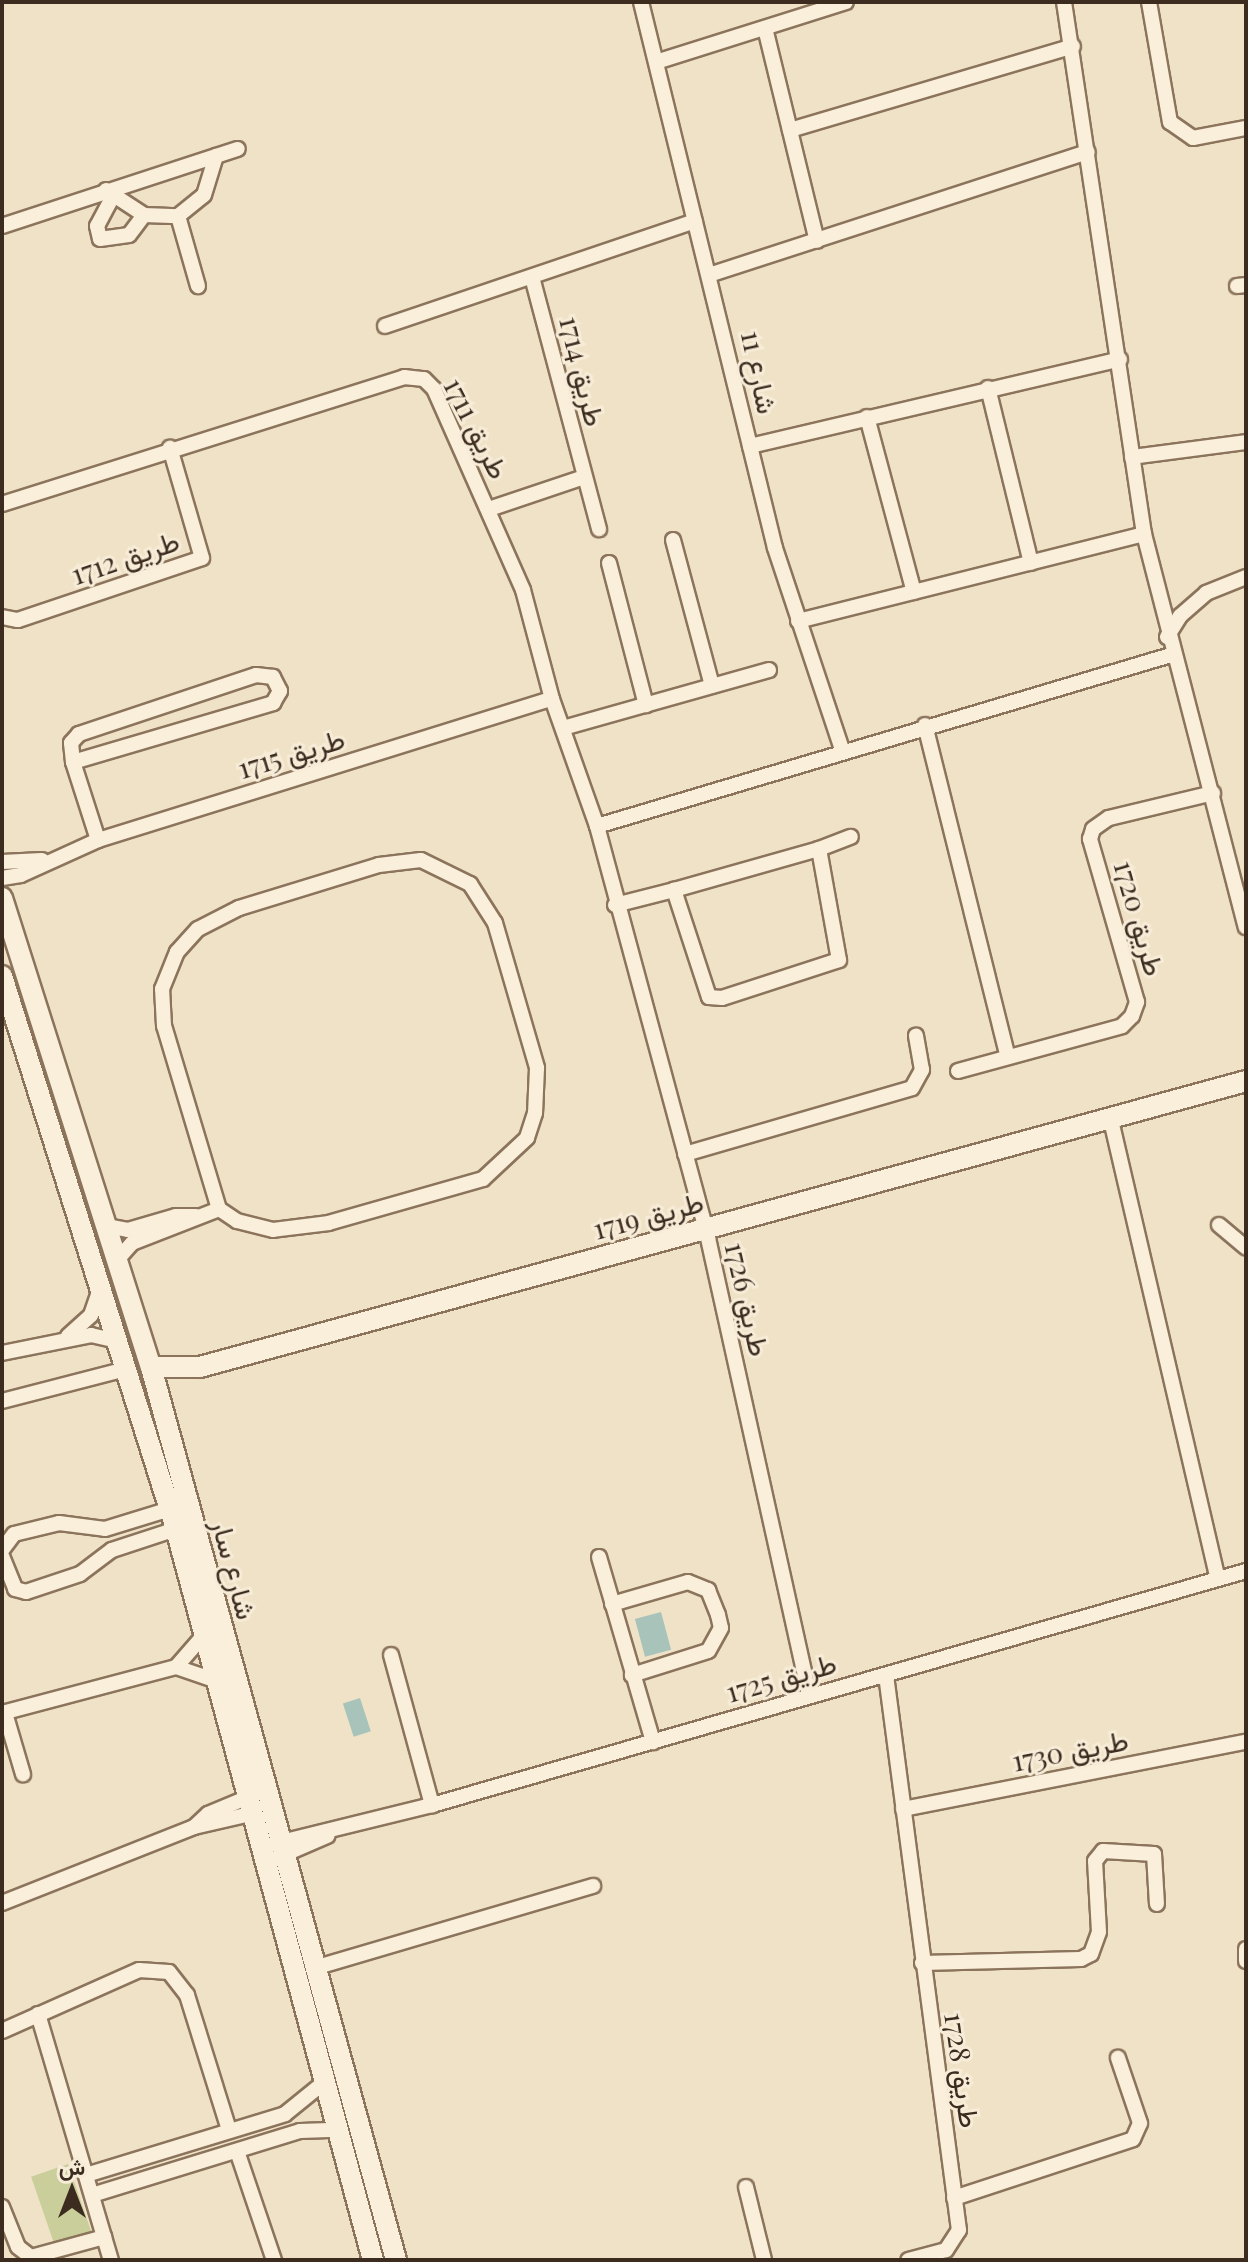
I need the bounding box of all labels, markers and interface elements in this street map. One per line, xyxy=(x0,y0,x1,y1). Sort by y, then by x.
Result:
street label: طريق 1714 xyxy=(553,312,613,430)
street label: شارع 11 xyxy=(735,327,785,417)
street label: طريق 1711 xyxy=(437,372,517,484)
street label: طريق 1712 xyxy=(67,523,183,591)
street label: طريق 1715 xyxy=(234,721,348,785)
street label: طريق 1720 xyxy=(1108,857,1172,979)
street label: طريق 1719 xyxy=(589,1184,707,1246)
street label: طريق 1726 xyxy=(719,1239,777,1359)
street label: شارع سار xyxy=(206,1515,264,1623)
street label: طريق 1725 xyxy=(722,1645,840,1709)
street label: طريق 1730 xyxy=(1009,1722,1131,1778)
street label: طريق 1728 xyxy=(938,2010,988,2130)
north arrow xyxy=(32,2150,112,2230)
text: ش xyxy=(59,2151,85,2181)

